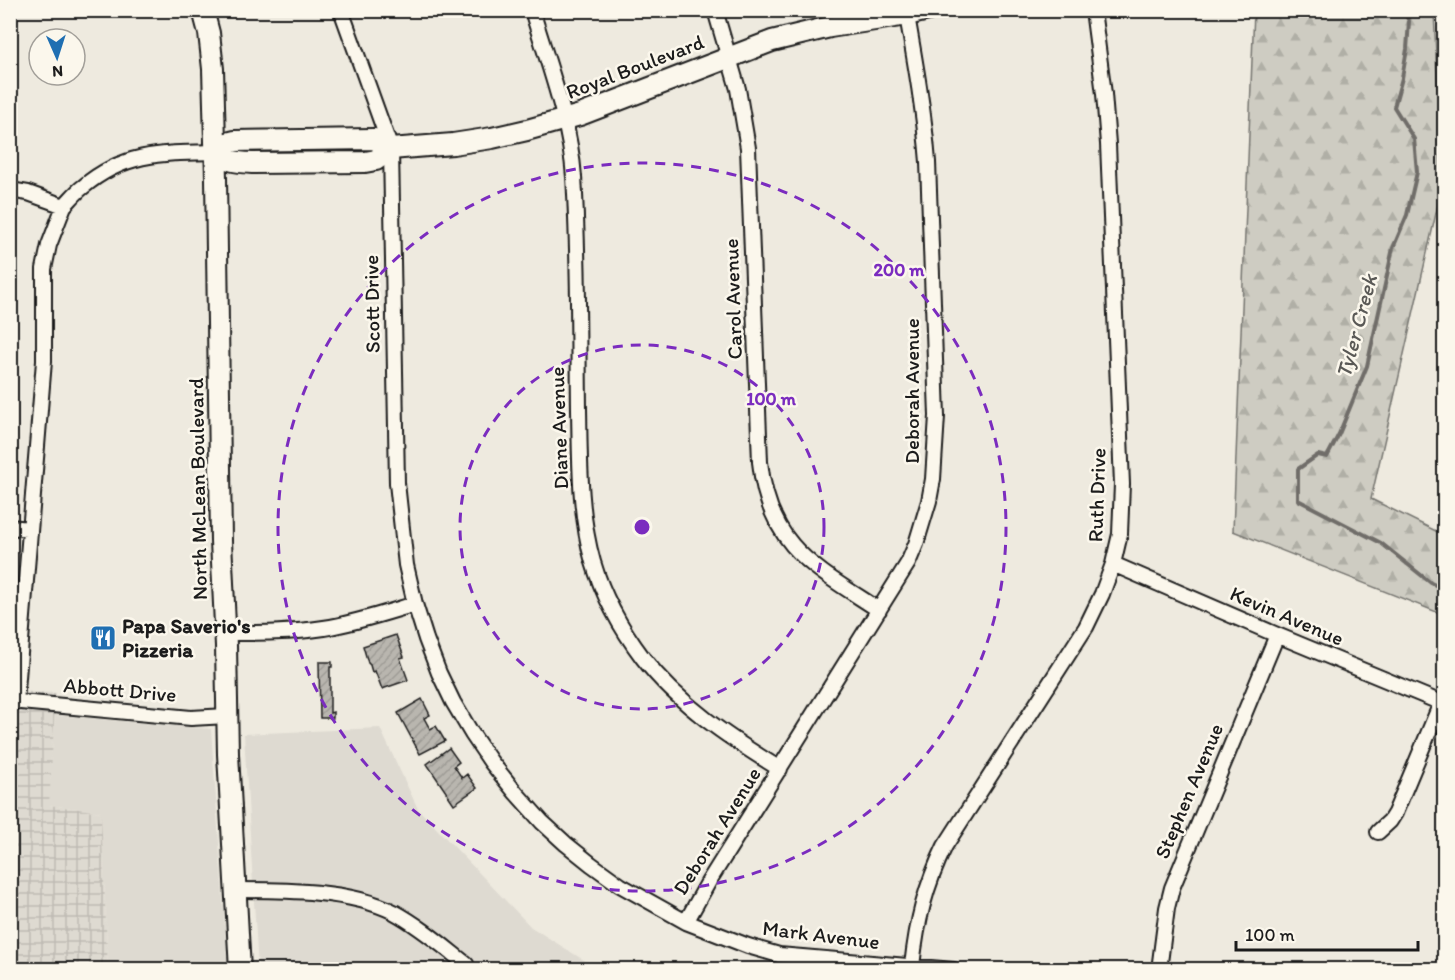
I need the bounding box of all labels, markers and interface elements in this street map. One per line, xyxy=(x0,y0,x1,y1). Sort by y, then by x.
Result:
north arrow xyxy=(27,27,87,87)
street label: Royal Boulevard xyxy=(562,29,708,104)
text: N xyxy=(52,62,64,81)
street label: Carol Avenue xyxy=(718,238,747,360)
street label: Scott Drive xyxy=(358,255,385,353)
text: 200 m xyxy=(874,259,925,281)
water label: Tyler Creek xyxy=(1330,270,1384,381)
street label: Deborah Avenue xyxy=(899,318,924,464)
street label: Diane Avenue xyxy=(544,366,573,490)
street label: North McLean Boulevard xyxy=(183,377,212,600)
text: 100 m xyxy=(746,388,797,410)
street label: Ruth Drive xyxy=(1082,447,1111,543)
centre of rings xyxy=(632,517,652,537)
street label: Kevin Avenue xyxy=(1227,580,1348,651)
place label: Papa Saverio's Pizzeria xyxy=(122,613,251,662)
restaurant icon: Papa Saverio's Pizzeria xyxy=(88,623,118,653)
street label: Abbott Drive xyxy=(63,672,178,707)
street label: Stephen Avenue xyxy=(1149,719,1228,862)
street label: Deborah Avenue xyxy=(667,762,766,899)
scale bar xyxy=(1236,914,1418,952)
street label: Mark Avenue xyxy=(761,915,881,954)
text: 100 m xyxy=(1245,924,1295,946)

